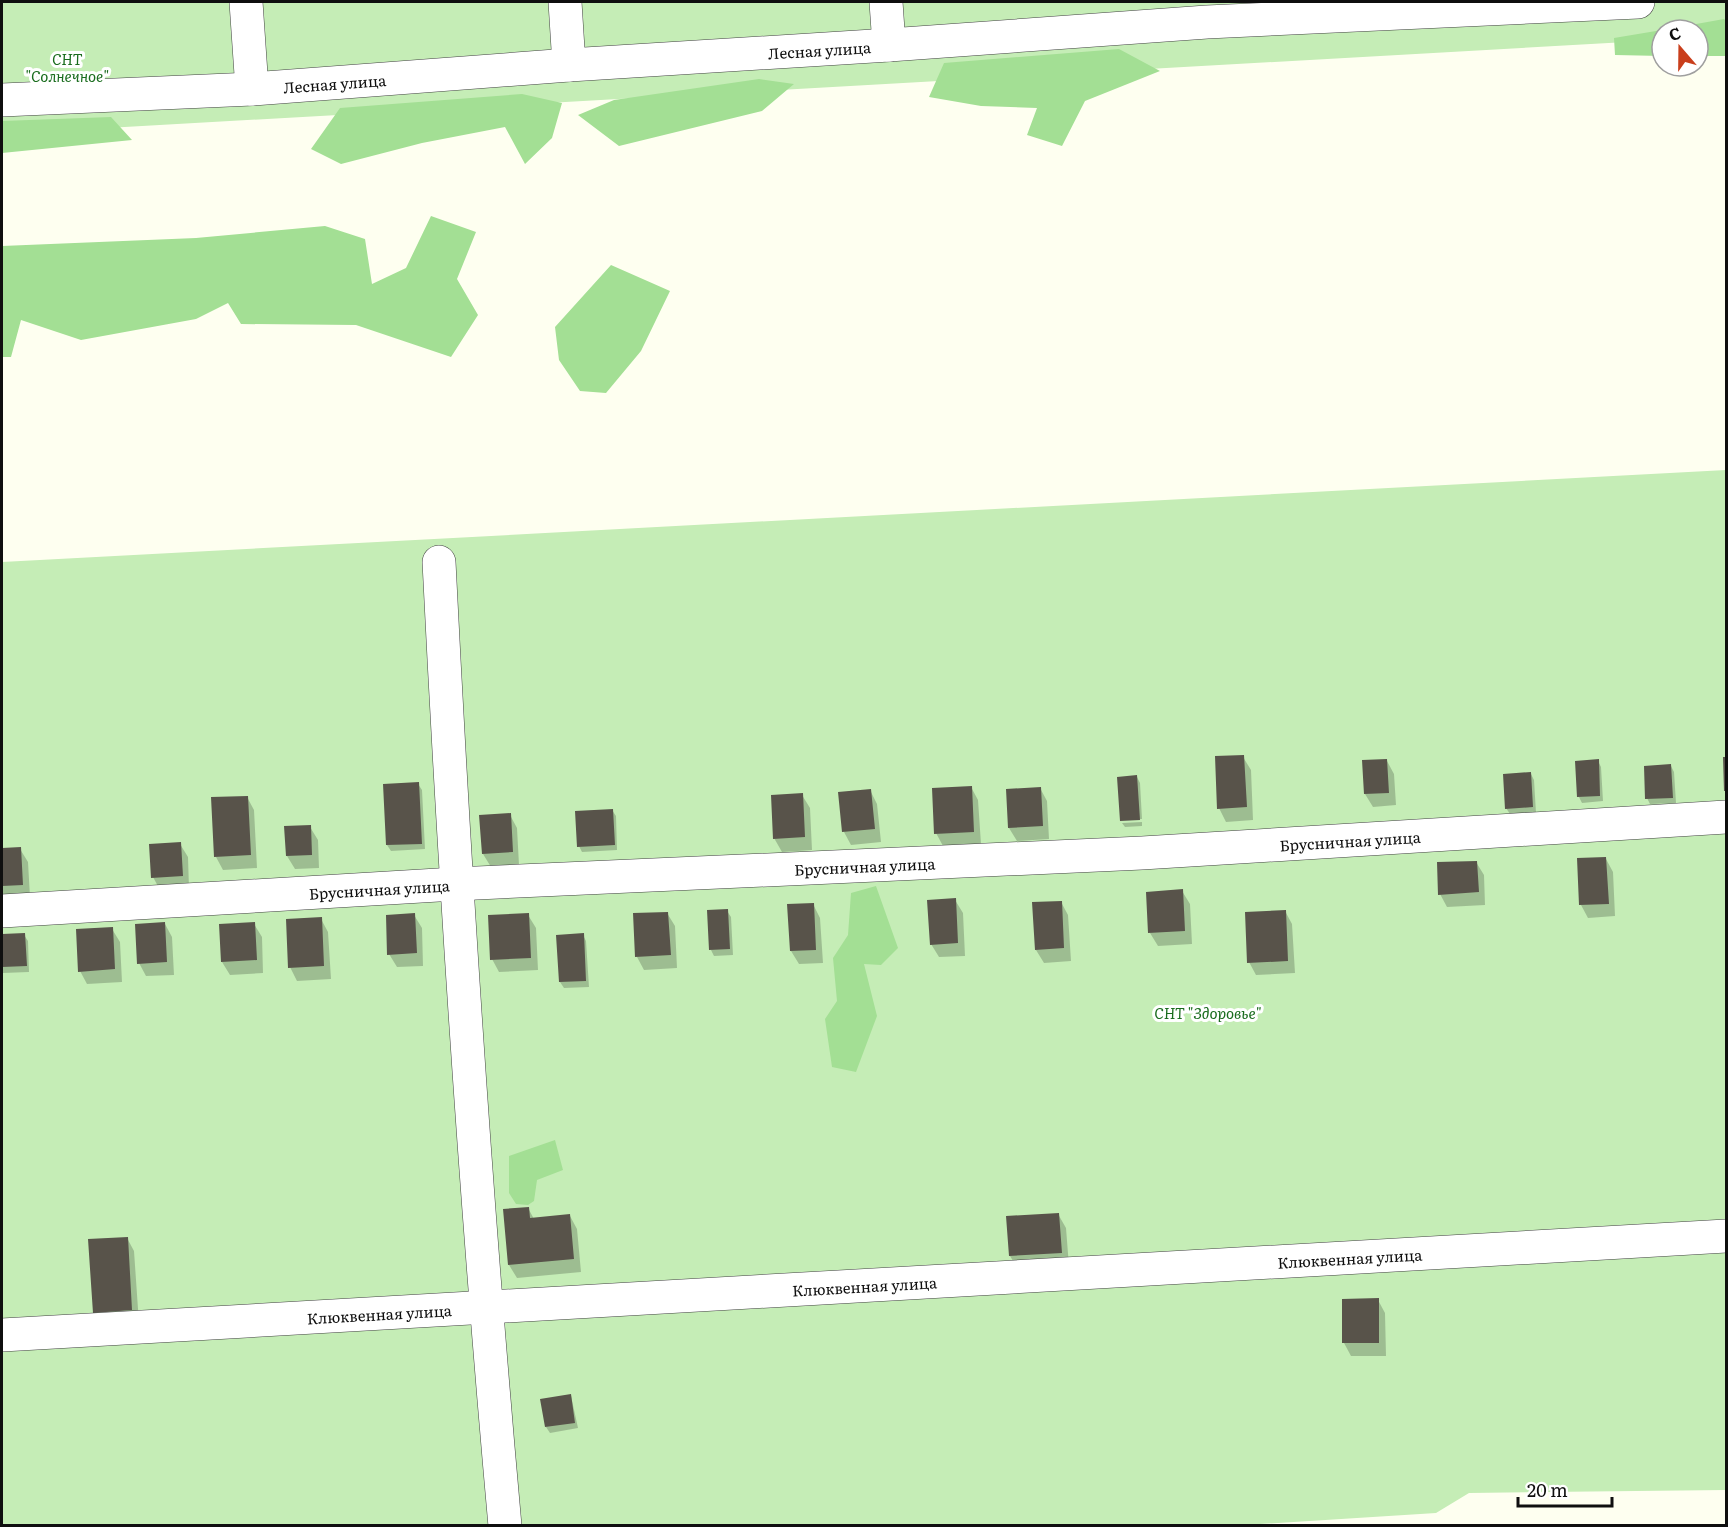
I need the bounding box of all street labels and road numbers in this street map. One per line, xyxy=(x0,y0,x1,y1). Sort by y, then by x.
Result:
street label: Лесная улица xyxy=(767,35,872,64)
street label: Лесная улица xyxy=(282,67,388,98)
street label: Брусничная улица xyxy=(1279,824,1422,856)
street label: Брусничная улица xyxy=(794,851,937,880)
street label: Брусничная улица xyxy=(308,873,451,904)
street label: Клюквенная улица xyxy=(1277,1242,1424,1273)
street label: Клюквенная улица xyxy=(791,1270,939,1301)
street label: Клюквенная улица xyxy=(306,1298,453,1329)

